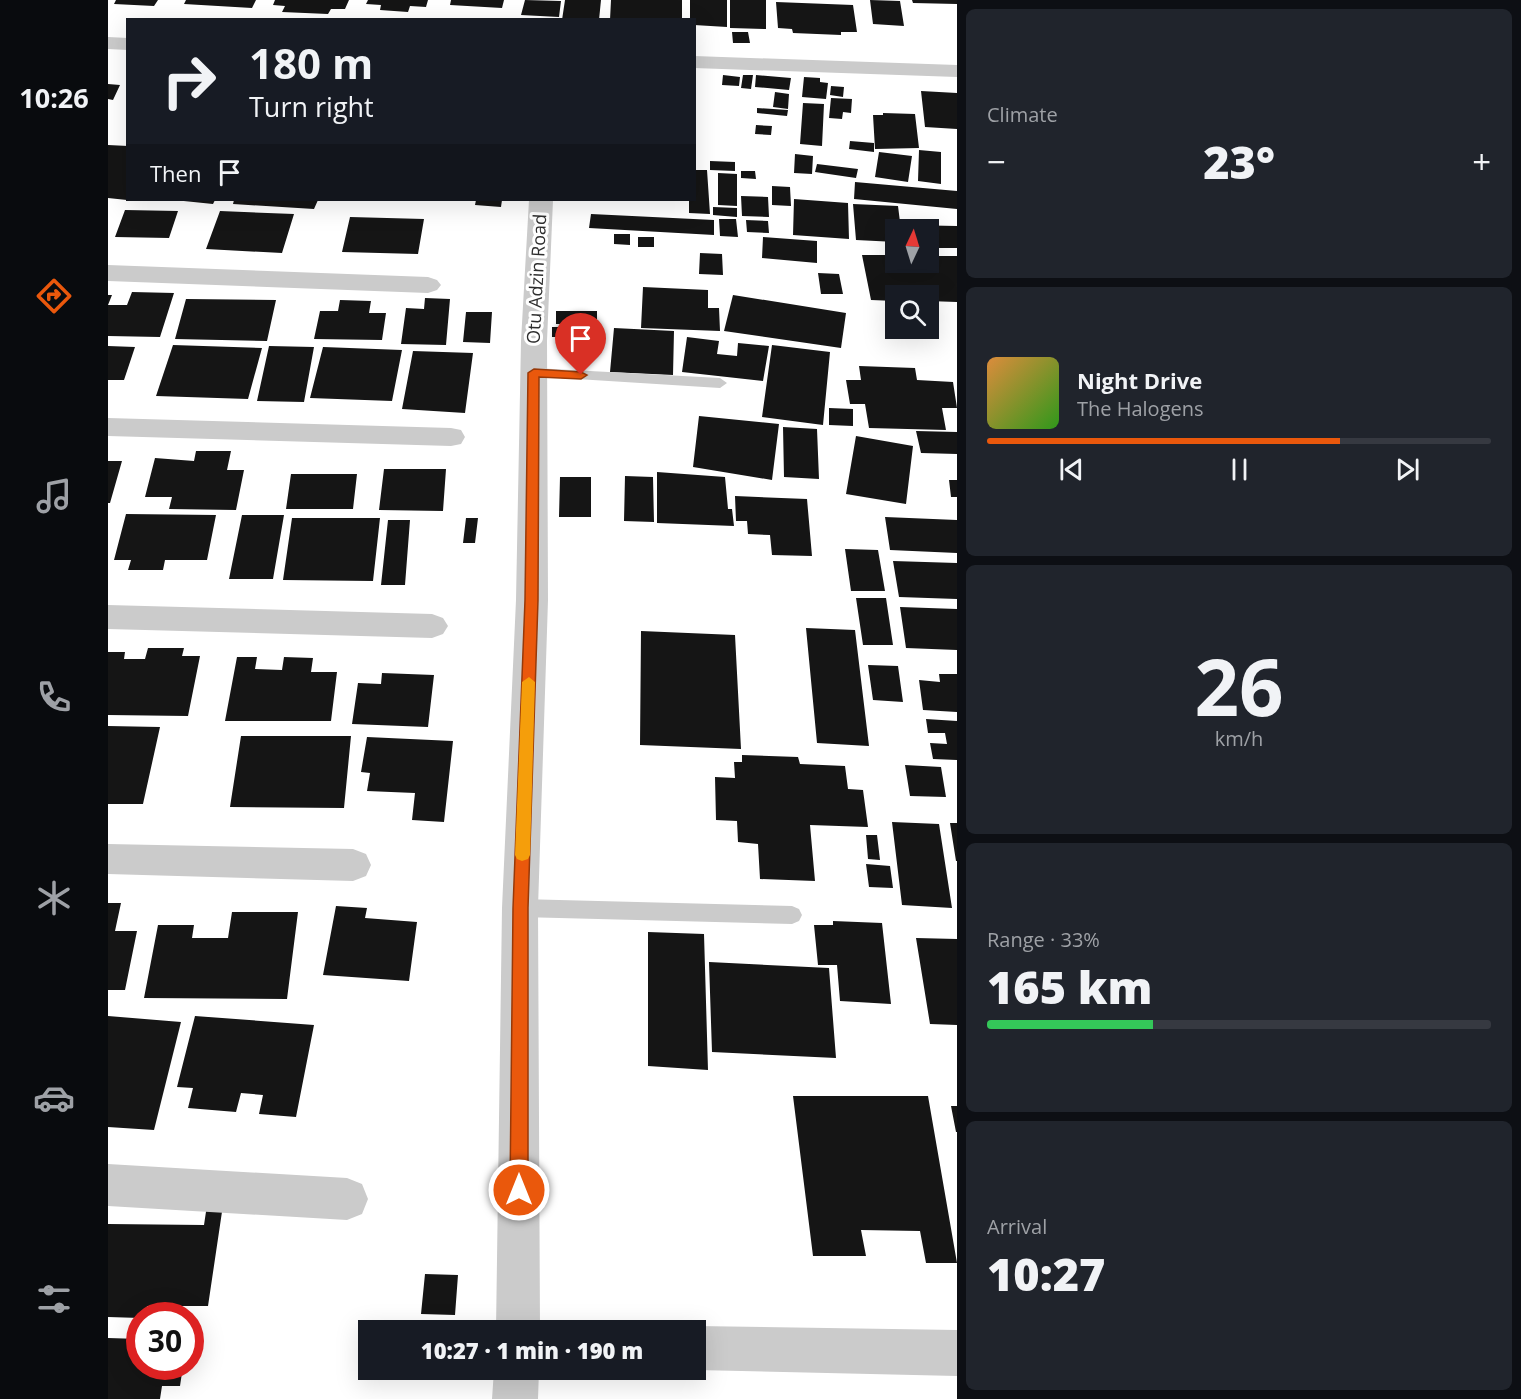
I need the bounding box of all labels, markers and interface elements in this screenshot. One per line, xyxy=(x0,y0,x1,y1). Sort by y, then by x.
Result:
text: 180 m xyxy=(249,34,373,91)
icon: right xyxy=(150,42,228,120)
text: 10:26 xyxy=(19,79,89,116)
text: Turn right xyxy=(249,88,374,125)
text: Climate xyxy=(987,101,1058,128)
text: 23° xyxy=(1203,131,1275,192)
text: − xyxy=(987,139,1006,184)
text: + xyxy=(1472,139,1491,184)
icon: arrive xyxy=(213,156,246,189)
text: Then xyxy=(150,158,201,188)
street label: Otu Adzin Road xyxy=(521,213,551,345)
north arrow xyxy=(885,219,939,273)
map controls xyxy=(885,219,939,339)
icon: directions xyxy=(33,275,75,317)
button: search xyxy=(885,285,939,339)
pin xyxy=(555,313,606,375)
icon: arrive xyxy=(564,322,597,355)
text: Night Drive xyxy=(1077,365,1202,395)
text: The Halogens xyxy=(1077,395,1204,422)
icon: previous xyxy=(1055,453,1088,486)
icon: pause xyxy=(1223,453,1256,486)
icon: next xyxy=(1391,453,1424,486)
icon: music xyxy=(33,475,75,517)
text: 26 xyxy=(1194,633,1284,739)
icon: phone xyxy=(33,676,75,718)
text: km/h xyxy=(1215,725,1263,752)
icon: climate xyxy=(33,877,75,919)
text: Range · 33% xyxy=(987,926,1100,953)
text: 165 km xyxy=(987,956,1152,1017)
icon: car xyxy=(33,1077,75,1119)
position arrow xyxy=(487,1158,551,1222)
text: Arrival xyxy=(987,1213,1047,1240)
text: 10:27 xyxy=(987,1243,1105,1304)
icon: filters xyxy=(33,1278,75,1320)
speed limit sign: 30 xyxy=(126,1302,204,1380)
text: 10:27 · 1 min · 190 m xyxy=(421,1335,643,1365)

